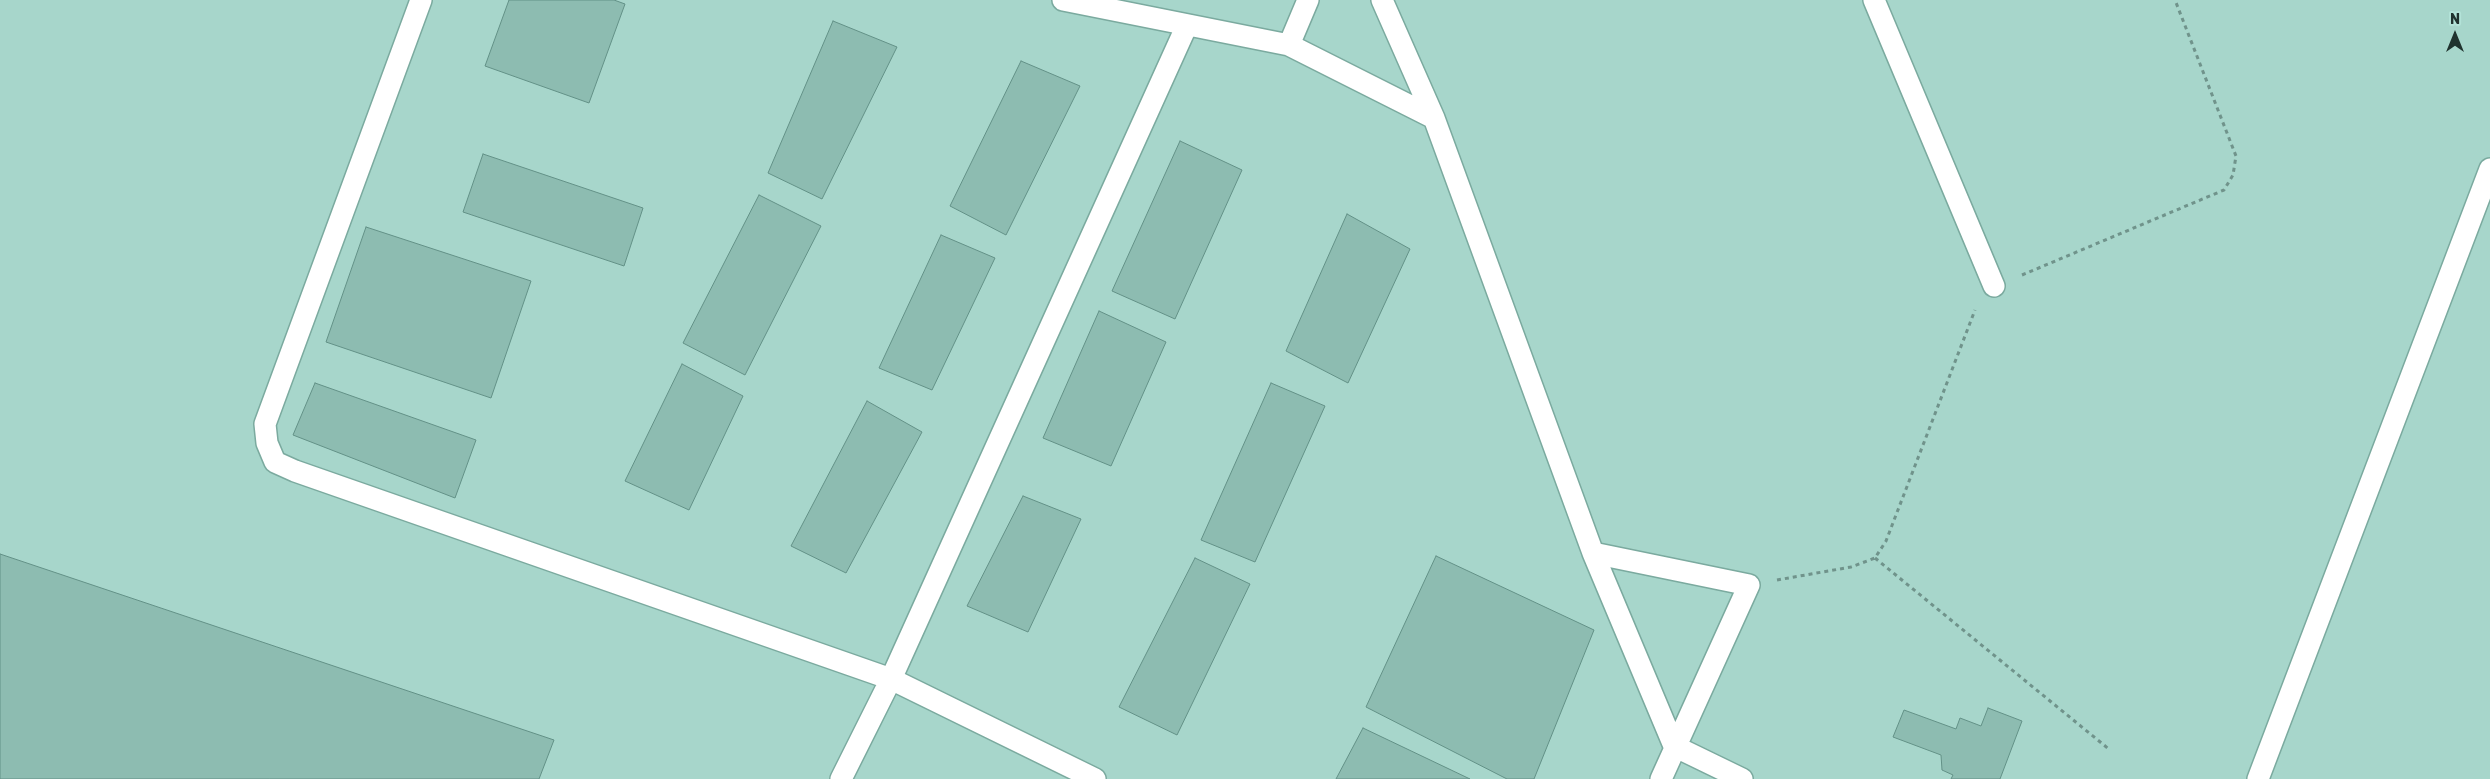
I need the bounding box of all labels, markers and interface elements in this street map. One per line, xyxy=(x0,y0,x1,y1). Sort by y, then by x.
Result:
north arrow xyxy=(2430,10,2480,60)
text: N xyxy=(2450,11,2460,28)

